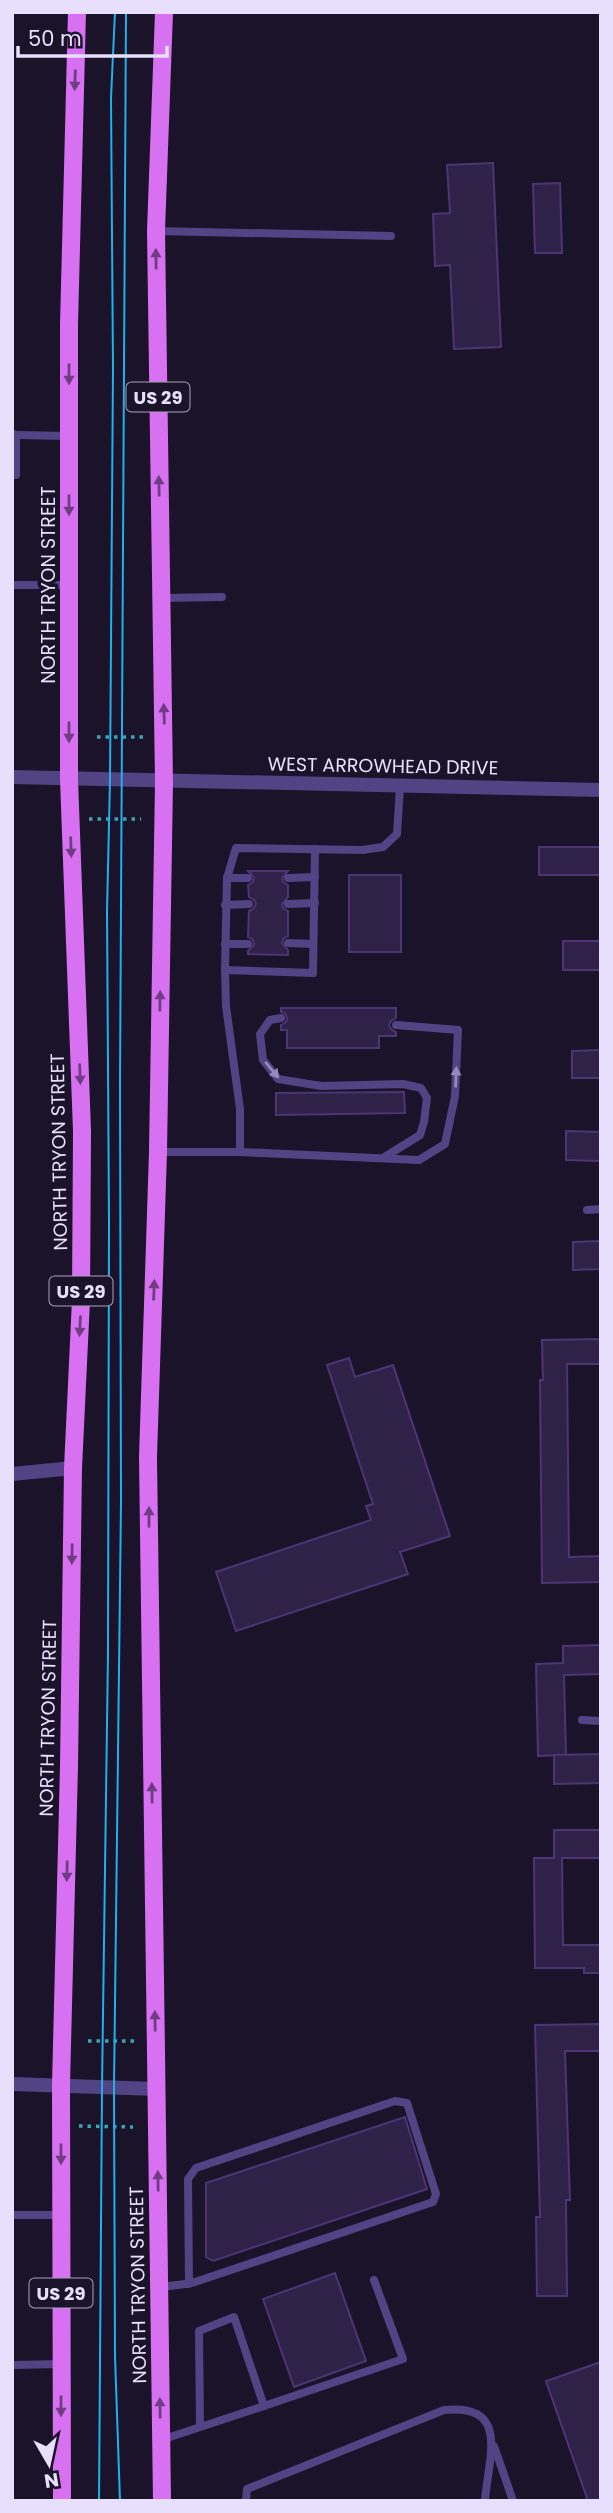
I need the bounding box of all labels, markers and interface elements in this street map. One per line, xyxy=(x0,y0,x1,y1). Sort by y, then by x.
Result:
scale bar xyxy=(18,14,166,58)
text: 50 m xyxy=(28,24,82,53)
one-way arrow xyxy=(69,70,80,92)
one-way arrow xyxy=(150,247,162,269)
one-way arrow xyxy=(63,363,75,385)
road number: US 29 xyxy=(127,382,190,412)
one-way arrow xyxy=(153,475,165,497)
street label: NORTH TRYON STREET xyxy=(35,486,62,684)
one-way arrow xyxy=(63,494,75,516)
one-way arrow xyxy=(159,702,170,724)
one-way arrow xyxy=(63,721,75,743)
street label: WEST ARROWHEAD DRIVE xyxy=(267,750,499,782)
one-way arrow xyxy=(66,836,77,858)
one-way arrow xyxy=(155,990,166,1012)
street label: NORTH TRYON STREET xyxy=(44,1053,74,1251)
one-way arrow xyxy=(264,1062,279,1079)
one-way arrow xyxy=(74,1064,85,1086)
one-way arrow xyxy=(450,1066,462,1088)
road number: US 29 xyxy=(50,1276,112,1306)
one-way arrow xyxy=(148,1278,159,1300)
one-way arrow xyxy=(74,1316,85,1338)
one-way arrow xyxy=(143,1506,155,1528)
one-way arrow xyxy=(66,1543,78,1565)
street label: NORTH TRYON STREET xyxy=(33,1619,63,1817)
one-way arrow xyxy=(147,1782,158,1804)
one-way arrow xyxy=(61,1860,73,1882)
one-way arrow xyxy=(150,2010,161,2032)
one-way arrow xyxy=(55,2143,67,2165)
one-way arrow xyxy=(152,2169,163,2191)
street label: NORTH TRYON STREET xyxy=(123,2186,153,2384)
road number: US 29 xyxy=(29,2278,92,2308)
one-way arrow xyxy=(55,2395,67,2417)
one-way arrow xyxy=(154,2397,166,2419)
north arrow xyxy=(14,2429,84,2499)
text: N xyxy=(42,2466,61,2495)

